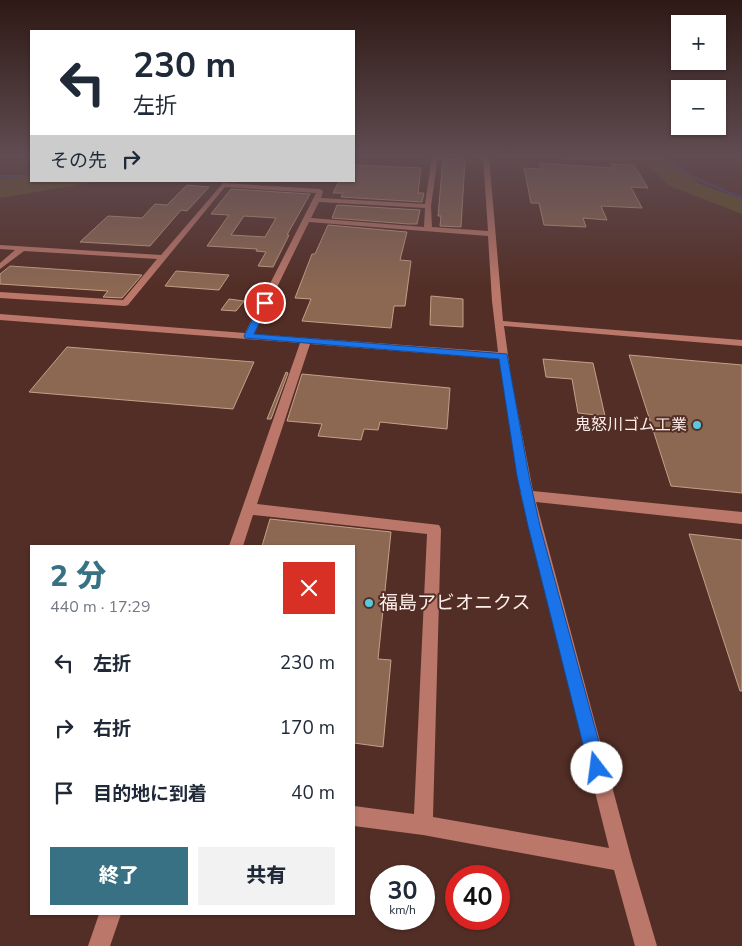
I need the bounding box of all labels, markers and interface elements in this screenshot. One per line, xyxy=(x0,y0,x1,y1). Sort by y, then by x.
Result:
map controls xyxy=(671,15,726,135)
button: + xyxy=(671,15,726,70)
text: 230 m xyxy=(133,42,236,89)
icon: left xyxy=(50,50,115,115)
button: − xyxy=(671,80,726,135)
text: 左折 xyxy=(133,91,177,121)
icon: right xyxy=(117,145,145,173)
text: その先 xyxy=(50,148,107,174)
pin xyxy=(244,282,286,324)
icon: arrive xyxy=(251,289,279,317)
place label: 鬼怒川ゴム工業 xyxy=(575,414,687,436)
marker: 鬼怒川ゴム工業 xyxy=(691,419,703,431)
text: 2 分 xyxy=(50,556,106,597)
button: close xyxy=(283,562,335,614)
place label: 福島アビオニクス xyxy=(379,590,530,616)
text: 440 m · 17:29 xyxy=(50,596,151,618)
marker: 福島アビオニクス xyxy=(363,597,375,609)
icon: left xyxy=(50,649,78,677)
text: 230 m xyxy=(280,650,335,676)
text: 左折 xyxy=(93,651,131,677)
icon: right xyxy=(50,714,78,742)
text: 170 m xyxy=(280,715,335,741)
text: 右折 xyxy=(93,716,131,742)
position arrow xyxy=(570,741,622,793)
icon: arrive xyxy=(50,779,78,807)
text: 40 m xyxy=(291,780,335,806)
text: 目的地に到着 xyxy=(93,781,207,807)
button: 終了 xyxy=(50,847,188,905)
button: 共有 xyxy=(198,847,335,905)
speed limit sign: 40 xyxy=(445,865,510,930)
text: 30 xyxy=(387,874,418,908)
text: km/h xyxy=(389,902,416,918)

